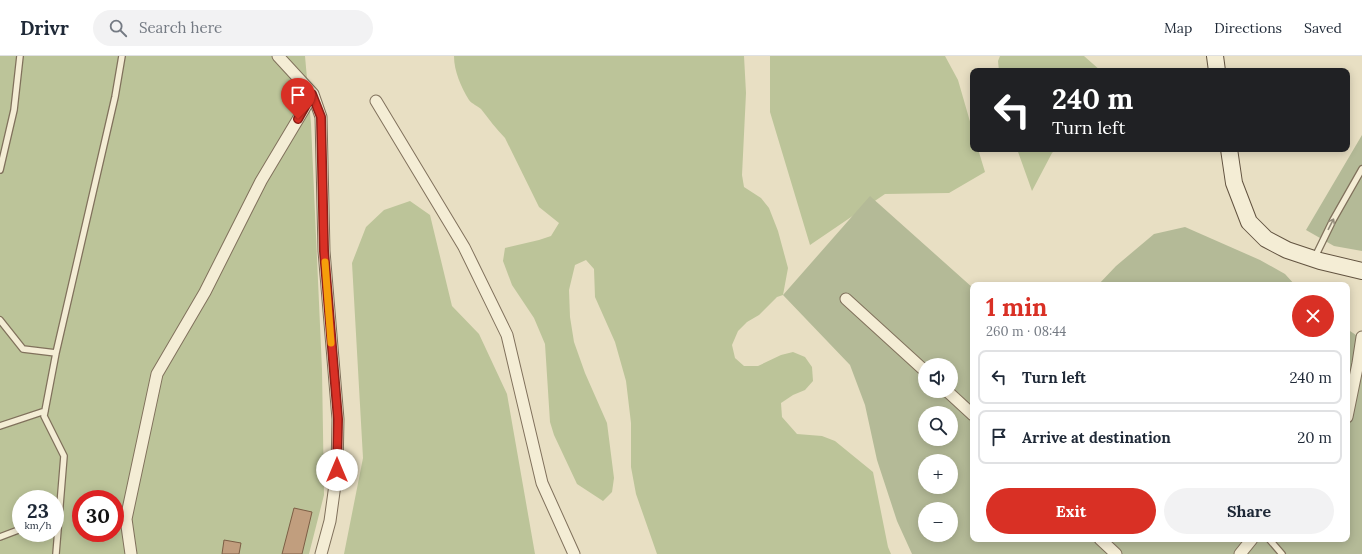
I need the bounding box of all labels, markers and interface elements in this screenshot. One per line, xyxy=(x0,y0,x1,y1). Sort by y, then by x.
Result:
search box xyxy=(93,10,373,46)
text: Drivr xyxy=(20,16,69,40)
icon: search xyxy=(107,17,129,39)
text: Search here xyxy=(139,18,222,37)
text: Map xyxy=(1164,19,1192,37)
text: Directions xyxy=(1214,19,1282,37)
text: Saved xyxy=(1304,19,1342,37)
pin xyxy=(281,78,315,119)
text: 240 m xyxy=(1052,81,1133,117)
icon: arrive xyxy=(287,84,309,106)
icon: left xyxy=(986,84,1038,136)
text: Turn left xyxy=(1052,116,1125,139)
one-way arrow xyxy=(1328,219,1335,231)
text: 1 min xyxy=(986,292,1047,323)
button: close xyxy=(1292,295,1334,337)
text: 260 m · 08:44 xyxy=(986,323,1066,340)
map controls xyxy=(918,358,958,542)
button: sound xyxy=(918,358,958,398)
icon: left xyxy=(988,366,1010,388)
text: Turn left xyxy=(1022,368,1086,387)
text: 240 m xyxy=(1289,368,1332,387)
button: search xyxy=(918,406,958,446)
icon: arrive xyxy=(988,426,1010,448)
text: Arrive at destination xyxy=(1022,428,1171,447)
text: 20 m xyxy=(1297,428,1332,447)
position arrow xyxy=(316,449,358,491)
button: + xyxy=(918,454,958,494)
button: Exit xyxy=(986,488,1156,534)
button: Share xyxy=(1164,488,1334,534)
speed limit sign: 30 xyxy=(72,490,124,542)
text: 23 xyxy=(27,498,49,523)
button: − xyxy=(918,502,958,542)
text: km/h xyxy=(24,519,52,532)

